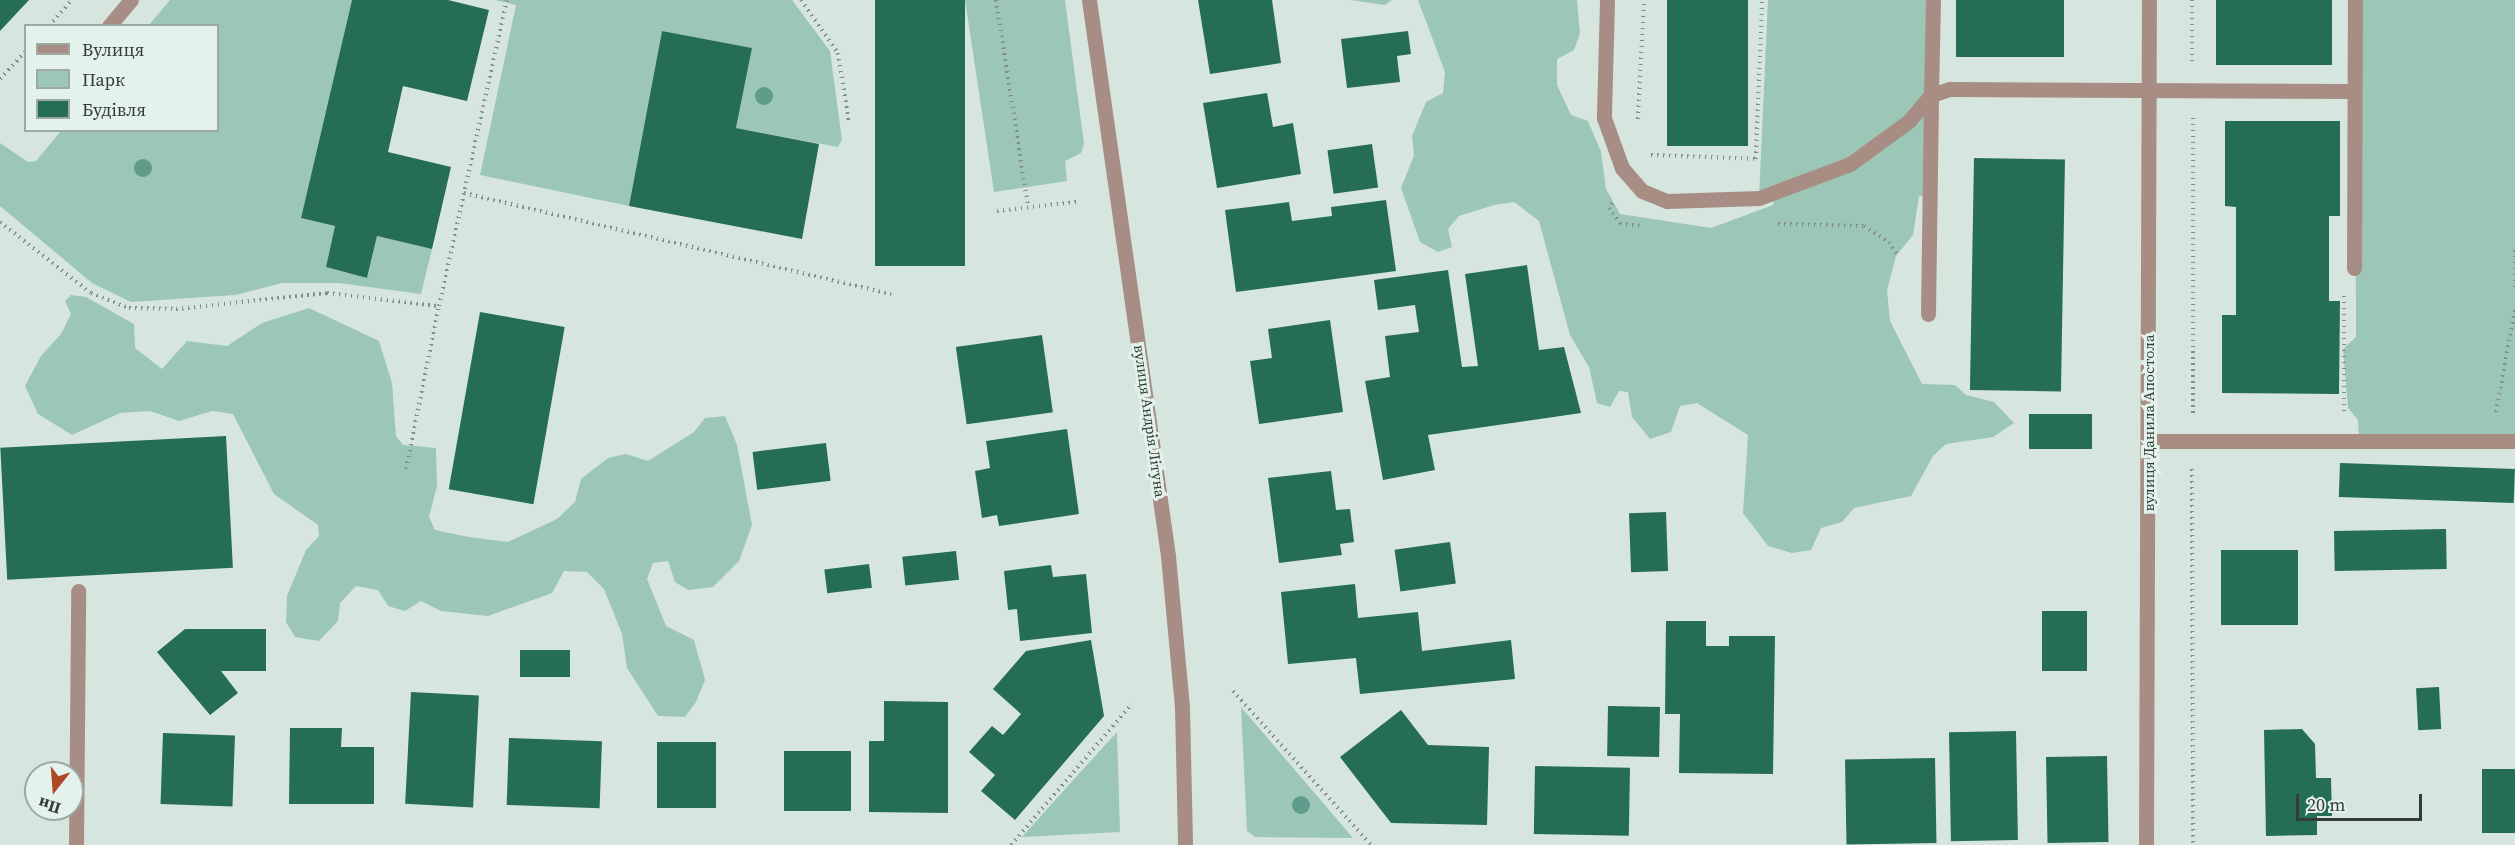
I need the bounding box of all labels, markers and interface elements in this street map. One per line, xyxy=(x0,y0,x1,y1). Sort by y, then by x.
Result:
legend xyxy=(24,24,219,132)
text: Вулиця xyxy=(82,37,144,62)
text: Парк xyxy=(82,67,125,92)
text: Будівля xyxy=(82,97,146,122)
street label: вулиця Данила Апостола xyxy=(2140,334,2158,512)
street label: вулиця Андрія Літуна xyxy=(1130,344,1170,498)
north arrow xyxy=(24,761,84,821)
scale bar xyxy=(2299,782,2425,820)
text: 20 m xyxy=(2307,792,2345,817)
text: Пн xyxy=(35,793,63,820)

